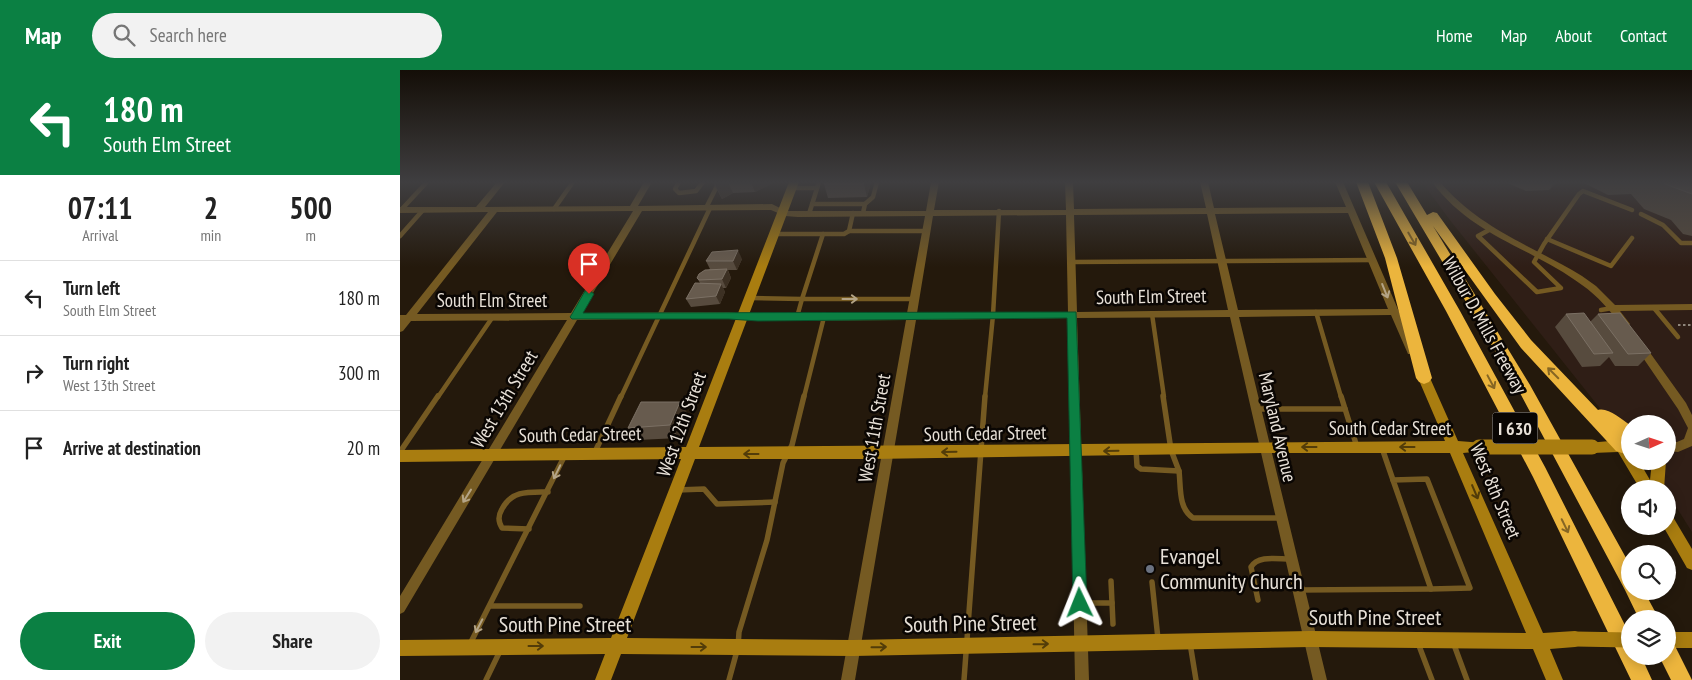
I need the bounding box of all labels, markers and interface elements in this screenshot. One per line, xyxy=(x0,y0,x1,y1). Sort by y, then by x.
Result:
search box xyxy=(92,13,442,58)
text: Map xyxy=(25,20,62,51)
icon: search xyxy=(110,21,138,49)
text: Search here xyxy=(150,23,227,47)
text: Home xyxy=(1436,24,1473,47)
text: Map xyxy=(1501,24,1527,47)
text: About xyxy=(1555,24,1592,47)
text: Contact xyxy=(1620,24,1667,47)
text: 180 m xyxy=(103,86,184,132)
icon: left xyxy=(20,90,85,155)
text: South Elm Street xyxy=(103,130,231,158)
text: 07:11 xyxy=(68,188,133,227)
text: 2 xyxy=(204,188,218,227)
text: 500 xyxy=(289,188,332,227)
text: Arrival xyxy=(82,225,118,245)
text: min xyxy=(200,225,221,245)
text: m xyxy=(305,225,316,245)
one-way arrow xyxy=(1408,232,1418,246)
pin xyxy=(568,243,610,294)
icon: arrive xyxy=(575,250,603,278)
street label: Wilbur D. Mills Freeway xyxy=(1437,252,1533,398)
text: Turn left xyxy=(63,276,120,300)
street label: South Elm Street xyxy=(1096,283,1207,309)
one-way arrow xyxy=(1380,283,1390,298)
icon: left xyxy=(20,284,48,312)
text: 180 m xyxy=(338,286,380,310)
street label: South Elm Street xyxy=(437,288,548,312)
one-way arrow xyxy=(842,294,858,304)
text: South Elm Street xyxy=(63,300,156,320)
street label: West 13th Street xyxy=(465,345,543,452)
text: Turn right xyxy=(63,351,129,375)
icon: right xyxy=(20,359,48,387)
text: 300 m xyxy=(338,361,380,385)
one-way arrow xyxy=(1546,367,1559,379)
street label: West 12th Street xyxy=(651,368,711,480)
street label: Maryland Avenue xyxy=(1254,370,1302,485)
street label: West 11th Street xyxy=(853,371,895,484)
one-way arrow xyxy=(1486,374,1496,389)
text: West 13th Street xyxy=(63,375,155,395)
road number: I 630 xyxy=(1492,412,1538,443)
north arrow xyxy=(1621,415,1676,470)
map controls xyxy=(1621,415,1676,665)
street label: South Cedar Street xyxy=(1329,416,1452,440)
street label: South Cedar Street xyxy=(923,420,1047,446)
street label: South Cedar Street xyxy=(518,421,642,447)
icon: arrive xyxy=(20,434,48,462)
text: Arrive at destination xyxy=(63,436,201,460)
text: 20 m xyxy=(347,436,380,460)
street label: West 8th Street xyxy=(1465,440,1527,543)
one-way arrow xyxy=(1301,442,1317,452)
one-way arrow xyxy=(1399,442,1415,452)
one-way arrow xyxy=(1103,446,1119,455)
one-way arrow xyxy=(941,447,957,457)
one-way arrow xyxy=(744,449,760,459)
one-way arrow xyxy=(552,464,561,479)
button: sound xyxy=(1621,480,1676,535)
one-way arrow xyxy=(1470,484,1480,499)
one-way arrow xyxy=(462,489,472,503)
one-way arrow xyxy=(1561,518,1571,533)
place label: Evangel Community Church xyxy=(1160,542,1303,595)
button: search xyxy=(1621,545,1676,600)
marker: Evangel Community Church xyxy=(1144,563,1156,575)
position arrow xyxy=(1053,576,1105,628)
street label: South Pine Street xyxy=(1309,603,1441,631)
street label: South Pine Street xyxy=(904,608,1036,638)
street label: South Pine Street xyxy=(499,610,631,638)
button: layers xyxy=(1621,610,1676,665)
button: Exit xyxy=(20,612,195,670)
button: Share xyxy=(205,612,380,670)
one-way arrow xyxy=(474,618,484,633)
one-way arrow xyxy=(1032,639,1049,649)
one-way arrow xyxy=(528,641,544,651)
one-way arrow xyxy=(690,642,706,652)
one-way arrow xyxy=(870,642,886,652)

